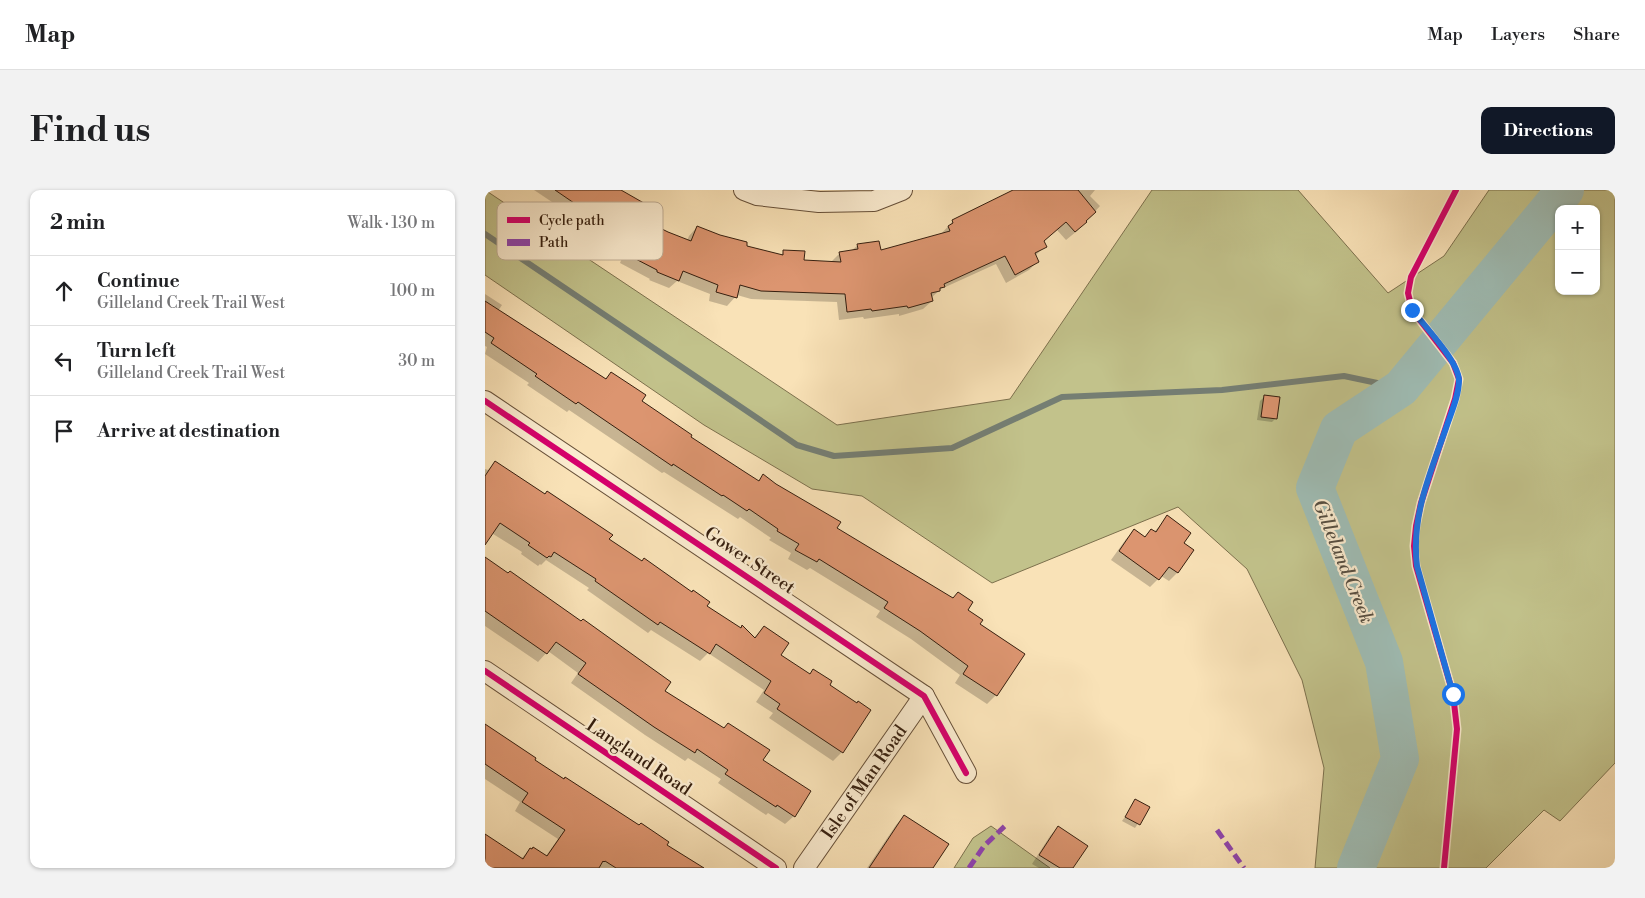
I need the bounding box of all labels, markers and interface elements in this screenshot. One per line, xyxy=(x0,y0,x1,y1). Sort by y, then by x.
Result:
text: Map xyxy=(25,20,75,50)
text: Map xyxy=(1428,23,1463,46)
text: Layers xyxy=(1491,23,1545,46)
text: Share xyxy=(1573,23,1620,46)
button: Directions xyxy=(1481,107,1615,154)
text: Find us xyxy=(30,109,150,152)
legend xyxy=(497,202,663,260)
map controls xyxy=(1555,205,1600,295)
button: + xyxy=(1555,205,1600,250)
text: 2 min xyxy=(50,210,105,236)
text: Cycle path xyxy=(539,212,605,230)
text: Walk · 130 m xyxy=(347,213,435,233)
text: Path xyxy=(539,234,569,252)
button: − xyxy=(1555,250,1600,295)
text: Continue xyxy=(97,269,180,293)
icon: ahead xyxy=(50,277,78,305)
text: 100 m xyxy=(390,281,435,301)
text: Gilleland Creek Trail West xyxy=(97,293,285,313)
route end xyxy=(1401,299,1424,322)
text: Turn left xyxy=(97,339,176,363)
icon: left xyxy=(50,347,78,375)
text: 30 m xyxy=(398,351,435,371)
text: Gilleland Creek Trail West xyxy=(97,363,285,383)
icon: arrive xyxy=(50,417,78,445)
text: Arrive at destination xyxy=(97,419,280,443)
water label: Gilleland Creek xyxy=(1307,496,1379,627)
street label: Gower Street xyxy=(700,522,800,600)
route start xyxy=(1442,683,1465,706)
street label: Langland Road xyxy=(582,714,696,801)
street label: Isle of Man Road xyxy=(817,720,913,844)

